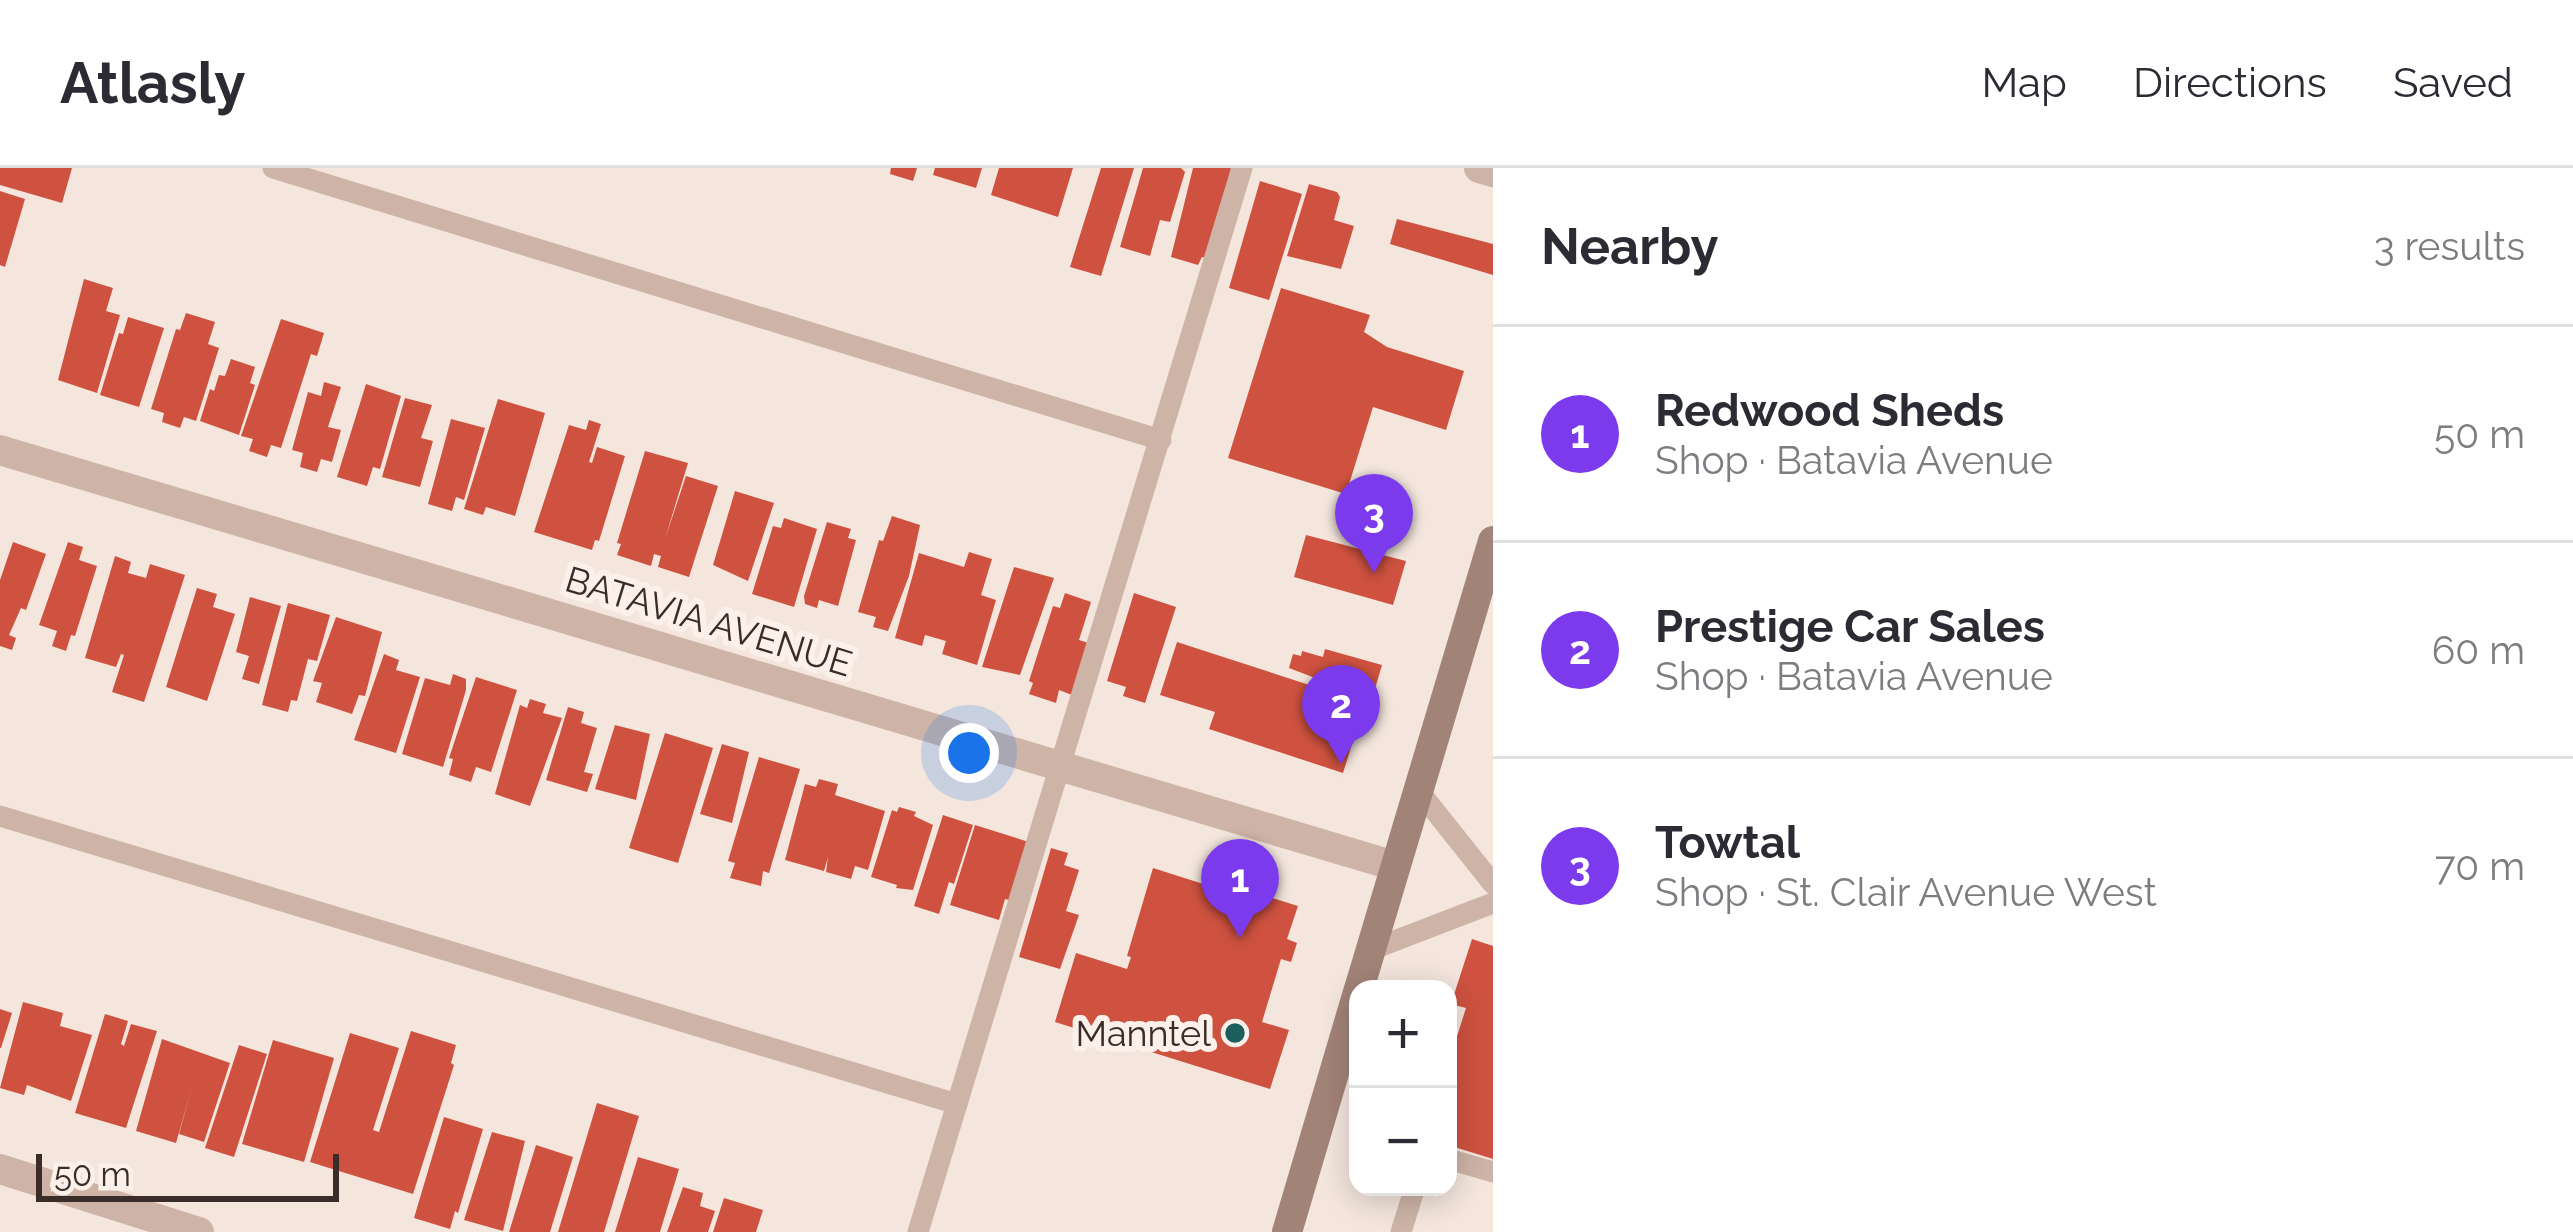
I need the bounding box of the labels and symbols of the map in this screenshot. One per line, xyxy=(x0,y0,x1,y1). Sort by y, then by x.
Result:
pin: 3 xyxy=(1335,474,1413,573)
street label: BATAVIA AVENUE xyxy=(561,557,857,685)
pin: 2 xyxy=(1302,665,1380,764)
your location xyxy=(939,723,999,783)
pin: 1 xyxy=(1201,839,1279,938)
place label: Manntel xyxy=(1076,1012,1211,1054)
marker: Manntel xyxy=(1222,1020,1248,1046)
scale bar xyxy=(36,1148,339,1201)

